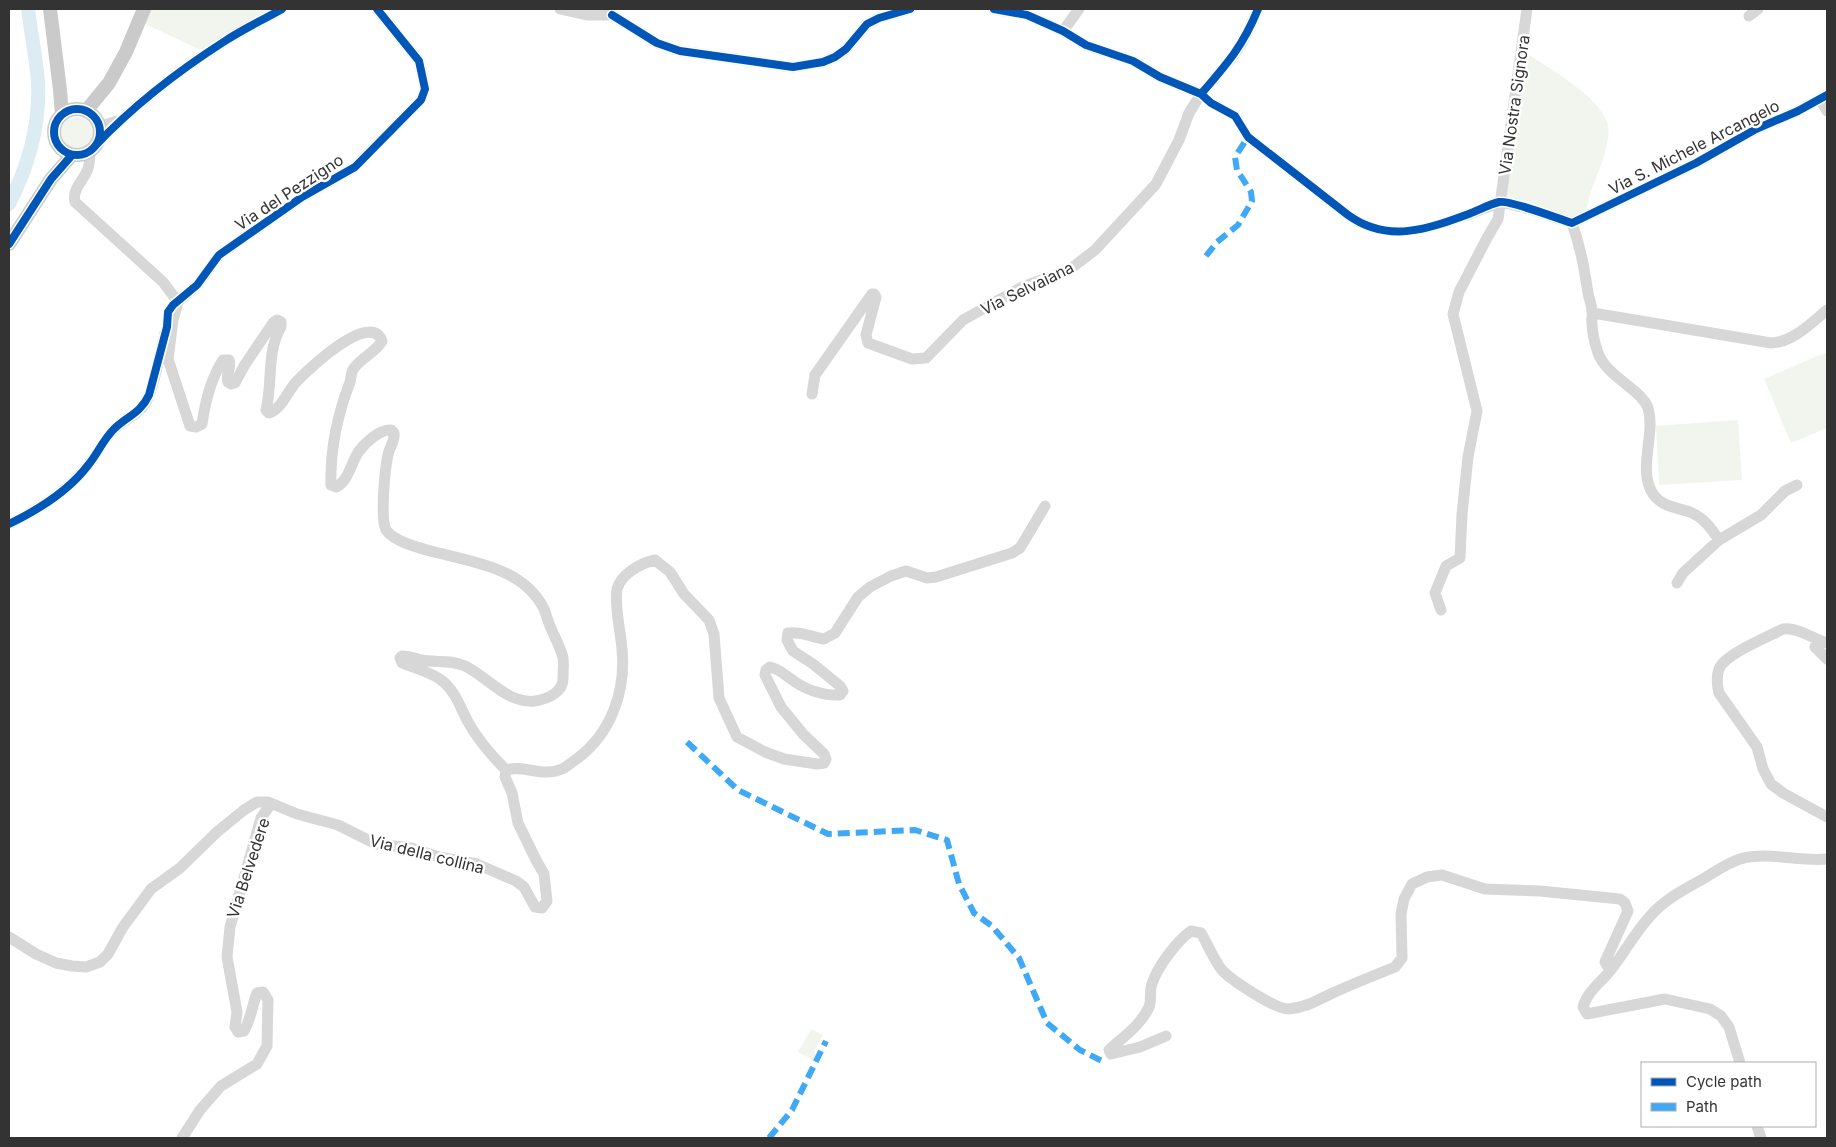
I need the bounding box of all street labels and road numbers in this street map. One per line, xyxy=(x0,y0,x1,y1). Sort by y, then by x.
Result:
street label: Via Nostra Signora xyxy=(1494,34,1534,176)
street label: Via S. Michele Arcangelo xyxy=(1605,95,1783,199)
street label: Via del Pezzigno xyxy=(231,149,347,235)
street label: Via Selvaiana xyxy=(977,257,1077,319)
street label: Via Belvedere xyxy=(222,815,274,921)
street label: Via della collina xyxy=(368,830,486,878)

